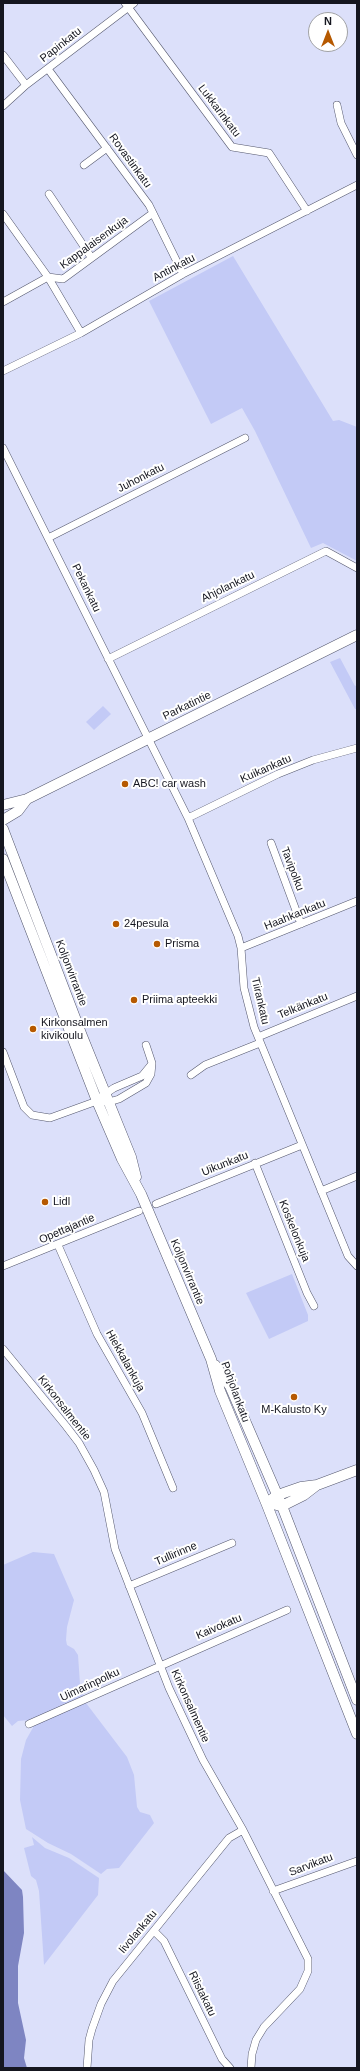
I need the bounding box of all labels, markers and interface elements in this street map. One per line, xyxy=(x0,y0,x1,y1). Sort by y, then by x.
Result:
north arrow xyxy=(308,12,348,52)
text: N xyxy=(324,15,332,27)
street label: Papinkatu xyxy=(38,25,84,65)
street label: Lukkarinkatu xyxy=(195,82,243,140)
street label: Rovastinkatu xyxy=(106,131,154,191)
street label: Kappalaisenkuja xyxy=(57,214,131,272)
street label: Antinkatu xyxy=(151,251,197,285)
street label: Juhonkatu xyxy=(115,461,167,495)
street label: Pekankatu xyxy=(69,562,103,614)
street label: Ahjolankatu xyxy=(199,568,257,606)
street label: Parkatintie xyxy=(161,689,213,723)
street label: Kuikankatu xyxy=(238,752,294,786)
place label: ABC! car wash xyxy=(133,777,206,791)
marker: ABC! car wash xyxy=(120,779,130,789)
street label: Tavipolku xyxy=(278,845,306,893)
street label: Haahkankatu xyxy=(262,897,328,933)
place label: 24pesula xyxy=(124,917,169,931)
marker: 24pesula xyxy=(111,919,121,929)
place label: Prisma xyxy=(165,937,199,951)
street label: Koljonvirrantie xyxy=(52,938,90,1008)
marker: Prisma xyxy=(152,939,162,949)
street label: Tiirankatu xyxy=(248,976,272,1026)
street label: Telkänkatu xyxy=(276,990,330,1022)
place label: Priima apteekki xyxy=(142,993,217,1007)
marker: Priima apteekki xyxy=(129,995,139,1005)
place label: Kirkonsalmen kivikoulu xyxy=(41,1016,108,1042)
marker: Kirkonsalmen kivikoulu xyxy=(28,1024,38,1034)
street label: Uikunkatu xyxy=(200,1149,250,1179)
place label: Lidl xyxy=(53,1195,70,1209)
marker: Lidl xyxy=(40,1197,50,1207)
street label: Koskelonkuja xyxy=(276,1198,312,1264)
street label: Opettajantie xyxy=(37,1211,97,1247)
street label: Koljonvirrantie xyxy=(167,1237,207,1307)
street label: Hiekkalankuja xyxy=(103,1328,147,1394)
street label: Pohjolankatu xyxy=(218,1360,252,1424)
street label: Kirkonsalmentie xyxy=(35,1373,93,1443)
marker: M-Kalusto Ky xyxy=(289,1392,299,1402)
place label: M-Kalusto Ky xyxy=(261,1403,327,1417)
street label: Tullirinne xyxy=(153,1539,199,1569)
street label: Kaivokatu xyxy=(194,1611,244,1643)
street label: Uimarinpolku xyxy=(58,1665,122,1705)
street label: Kirkonsalmentie xyxy=(168,1668,212,1744)
street label: Sarvikatu xyxy=(287,1851,335,1879)
street label: Iivolankatu xyxy=(116,1908,160,1956)
street label: Riistakatu xyxy=(185,1969,219,2019)

